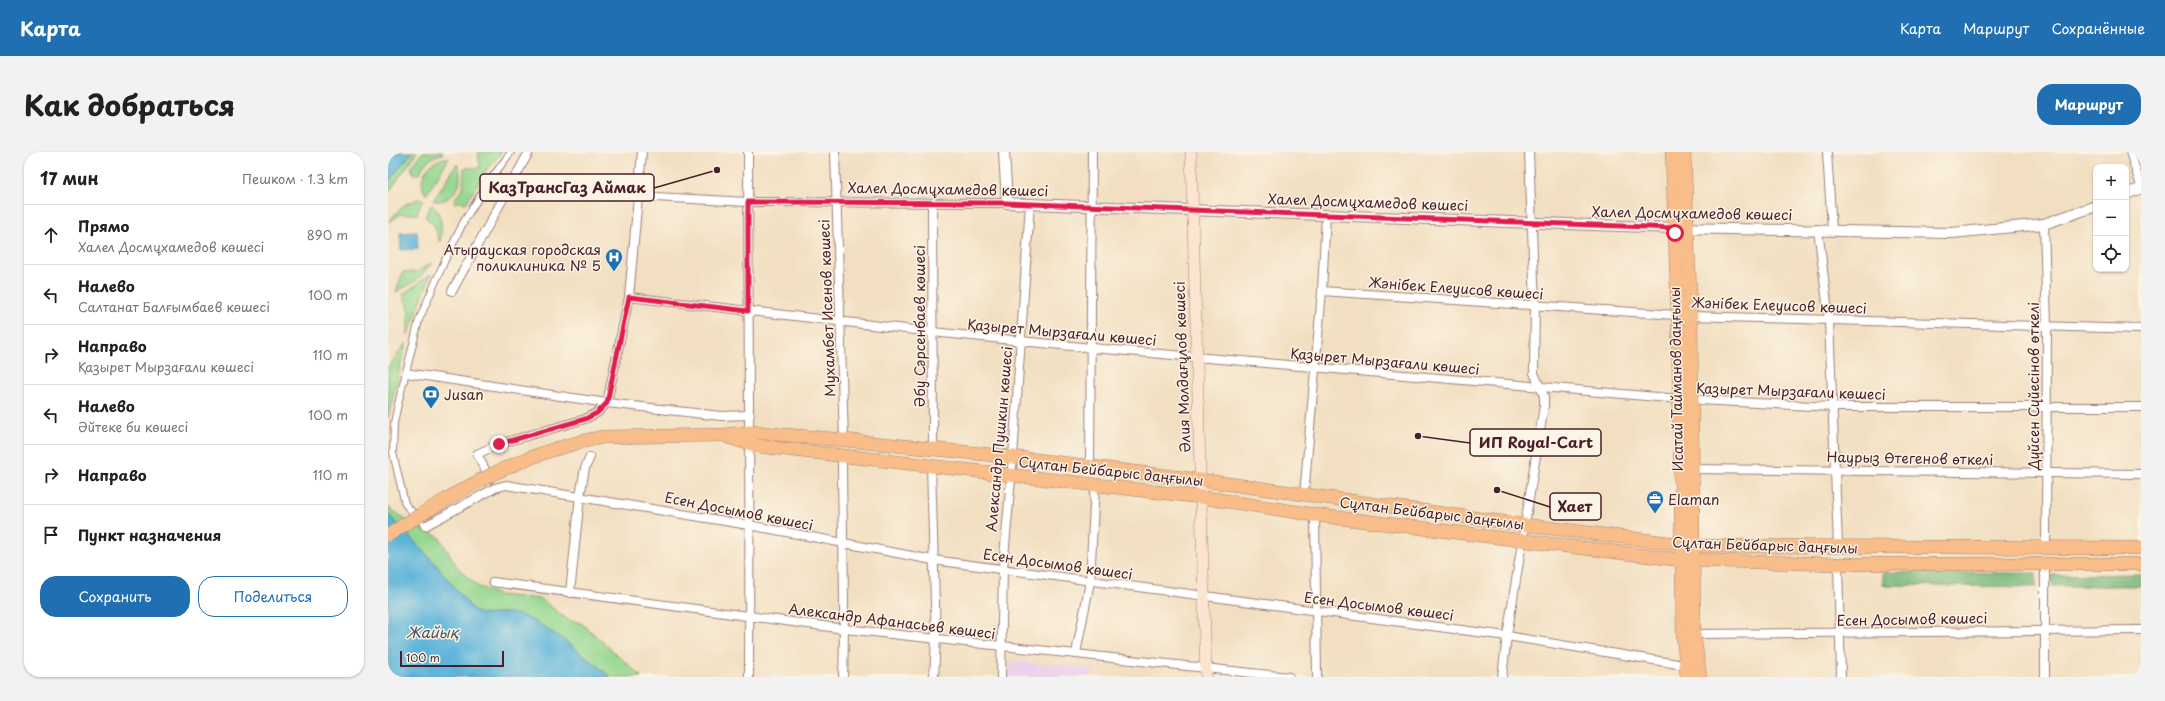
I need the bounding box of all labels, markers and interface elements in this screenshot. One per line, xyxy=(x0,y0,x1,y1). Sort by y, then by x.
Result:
text: Карта xyxy=(20,14,81,42)
text: Карта xyxy=(1900,18,1941,39)
text: Маршрут xyxy=(1963,18,2029,39)
text: Сохранённые xyxy=(2051,18,2145,39)
text: Как добраться xyxy=(24,83,235,126)
button: Маршрут xyxy=(2037,84,2141,125)
map controls xyxy=(2093,164,2129,272)
button: + xyxy=(2093,164,2129,200)
text: 17 мин xyxy=(40,165,99,191)
text: Пешком · 1.3 km xyxy=(242,169,348,188)
callout: КазТрансГаз Аймак xyxy=(480,174,654,201)
text: КазТрансГаз Аймак xyxy=(488,175,646,198)
street label: Халел Досмұхамедов көшесі xyxy=(847,177,1049,201)
street label: Халел Досмұхамедов көшесі xyxy=(1267,188,1469,216)
button: − xyxy=(2093,200,2129,236)
street label: Халел Досмұхамедов көшесі xyxy=(1591,201,1793,225)
text: Прямо xyxy=(78,214,129,237)
street label: Мухамбет Исенов көшесі xyxy=(813,219,841,397)
icon: ahead xyxy=(40,224,62,246)
route start xyxy=(1666,224,1684,242)
text: 890 m xyxy=(307,225,348,244)
button: locate xyxy=(2093,236,2129,272)
text: Халел Досмұхамедов көшесі xyxy=(78,237,264,256)
place label: Атырауская городская поликлиника № 5 xyxy=(443,239,601,276)
street label: Әбу Сәрсенбаев көшесі xyxy=(909,245,930,407)
hospital icon: Атырауская городская поликлиника № 5 xyxy=(604,247,624,272)
street label: Жәнібек Елеуисов көшесі xyxy=(1368,271,1544,305)
text: Налево xyxy=(78,274,135,297)
street label: Әлия Молдағұлов көшесі xyxy=(1169,281,1195,453)
icon: left xyxy=(40,284,62,306)
text: 100 m xyxy=(308,285,348,304)
street label: Исатай Тайманов даңғылы xyxy=(1664,286,1688,472)
street label: Жәнібек Елеуисов көшесі xyxy=(1691,291,1867,319)
text: Салтанат Балғымбаев көшесі xyxy=(78,297,270,316)
street label: Дүйсен Сүйесінов өткелі xyxy=(2023,302,2044,471)
street label: Қазырет Мырзағали көшесі xyxy=(967,313,1157,351)
text: Направо xyxy=(78,334,147,357)
street label: Қазырет Мырзағали көшесі xyxy=(1290,342,1480,380)
icon: right xyxy=(40,344,62,366)
text: 110 m xyxy=(313,345,348,364)
street label: Александр Пушкин көшесі xyxy=(980,345,1018,533)
text: Қазырет Мырзағали көшесі xyxy=(78,357,254,376)
street label: Қазырет Мырзағали көшесі xyxy=(1696,377,1886,405)
bank icon: Jusan xyxy=(421,384,441,409)
place label: Jusan xyxy=(444,384,484,405)
text: Налево xyxy=(78,394,135,417)
icon: left xyxy=(40,404,62,426)
text: 100 m xyxy=(308,405,348,424)
text: Әйтеке би көшесі xyxy=(78,417,188,436)
callout: ИП Royal-Cart xyxy=(1470,429,1601,456)
text: ИП Royal-Cart xyxy=(1479,430,1593,453)
route end xyxy=(490,435,508,453)
street label: Наурыз Өтегенов өткелі xyxy=(1826,446,1994,470)
street label: Сұлтан Бейбарыс даңғылы xyxy=(1017,451,1205,491)
text: Направо xyxy=(78,463,147,486)
icon: right xyxy=(40,464,62,486)
text: 110 m xyxy=(313,465,348,484)
street label: Есен Досымов көшесі xyxy=(663,486,815,536)
office icon: Elaman xyxy=(1645,489,1665,514)
place label: Elaman xyxy=(1668,489,1719,510)
street label: Сұлтан Бейбарыс даңғылы xyxy=(1338,491,1526,535)
callout: Хает xyxy=(1550,493,1601,520)
text: Хает xyxy=(1558,494,1593,517)
text: Пункт назначения xyxy=(78,523,221,546)
icon: arrive xyxy=(40,524,62,546)
street label: Сұлтан Бейбарыс даңғылы xyxy=(1672,531,1858,559)
street label: Есен Досымов көшесі xyxy=(982,543,1134,585)
button: Сохранить xyxy=(40,576,190,617)
button: Поделиться xyxy=(198,576,348,617)
street label: Есен Досымов көшесі xyxy=(1303,586,1455,626)
street label: Александр Афанасьев көшесі xyxy=(787,598,997,644)
street label: Есен Досымов көшесі xyxy=(1836,607,1988,631)
water label: Жайық xyxy=(406,620,460,643)
scale bar xyxy=(400,649,504,668)
text: 100 m xyxy=(406,649,440,666)

